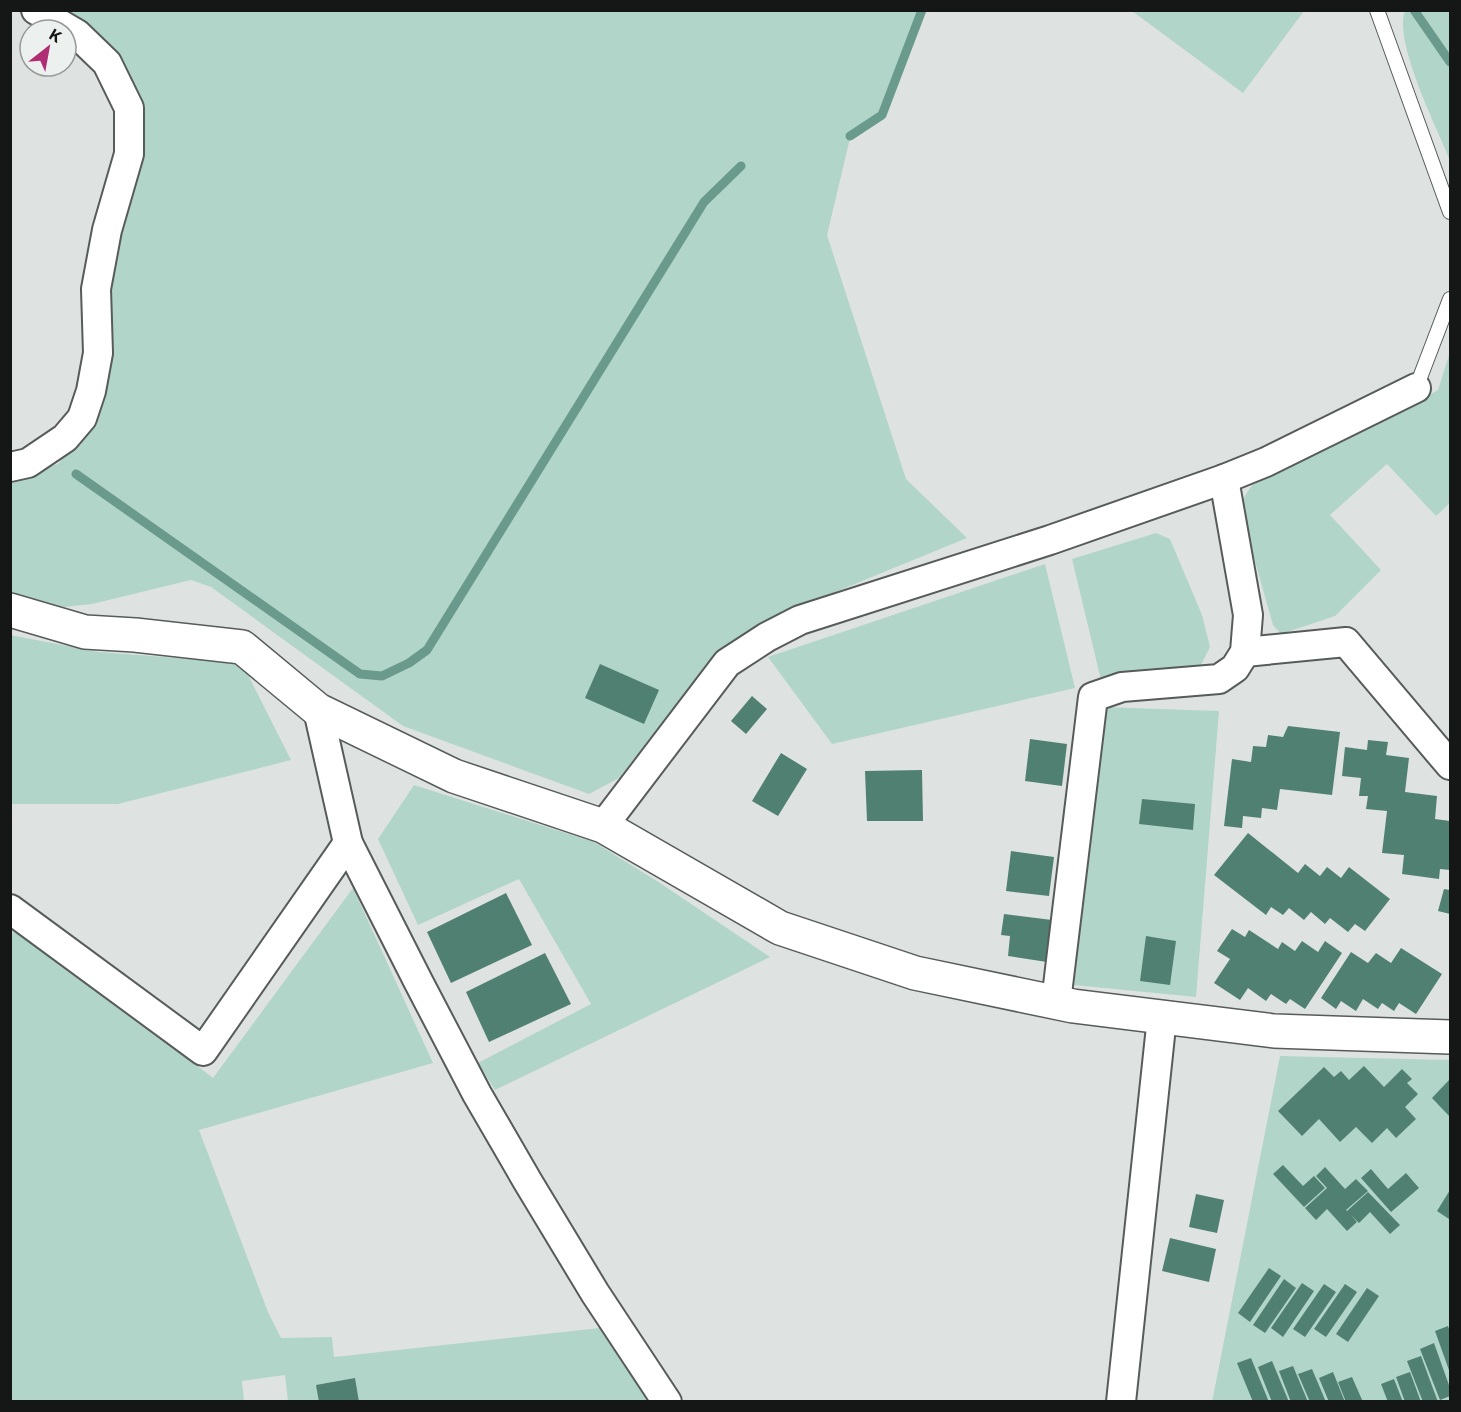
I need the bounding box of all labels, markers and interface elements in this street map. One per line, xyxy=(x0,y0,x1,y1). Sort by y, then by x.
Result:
north arrow xyxy=(18,18,78,78)
text: K xyxy=(46,24,66,47)

